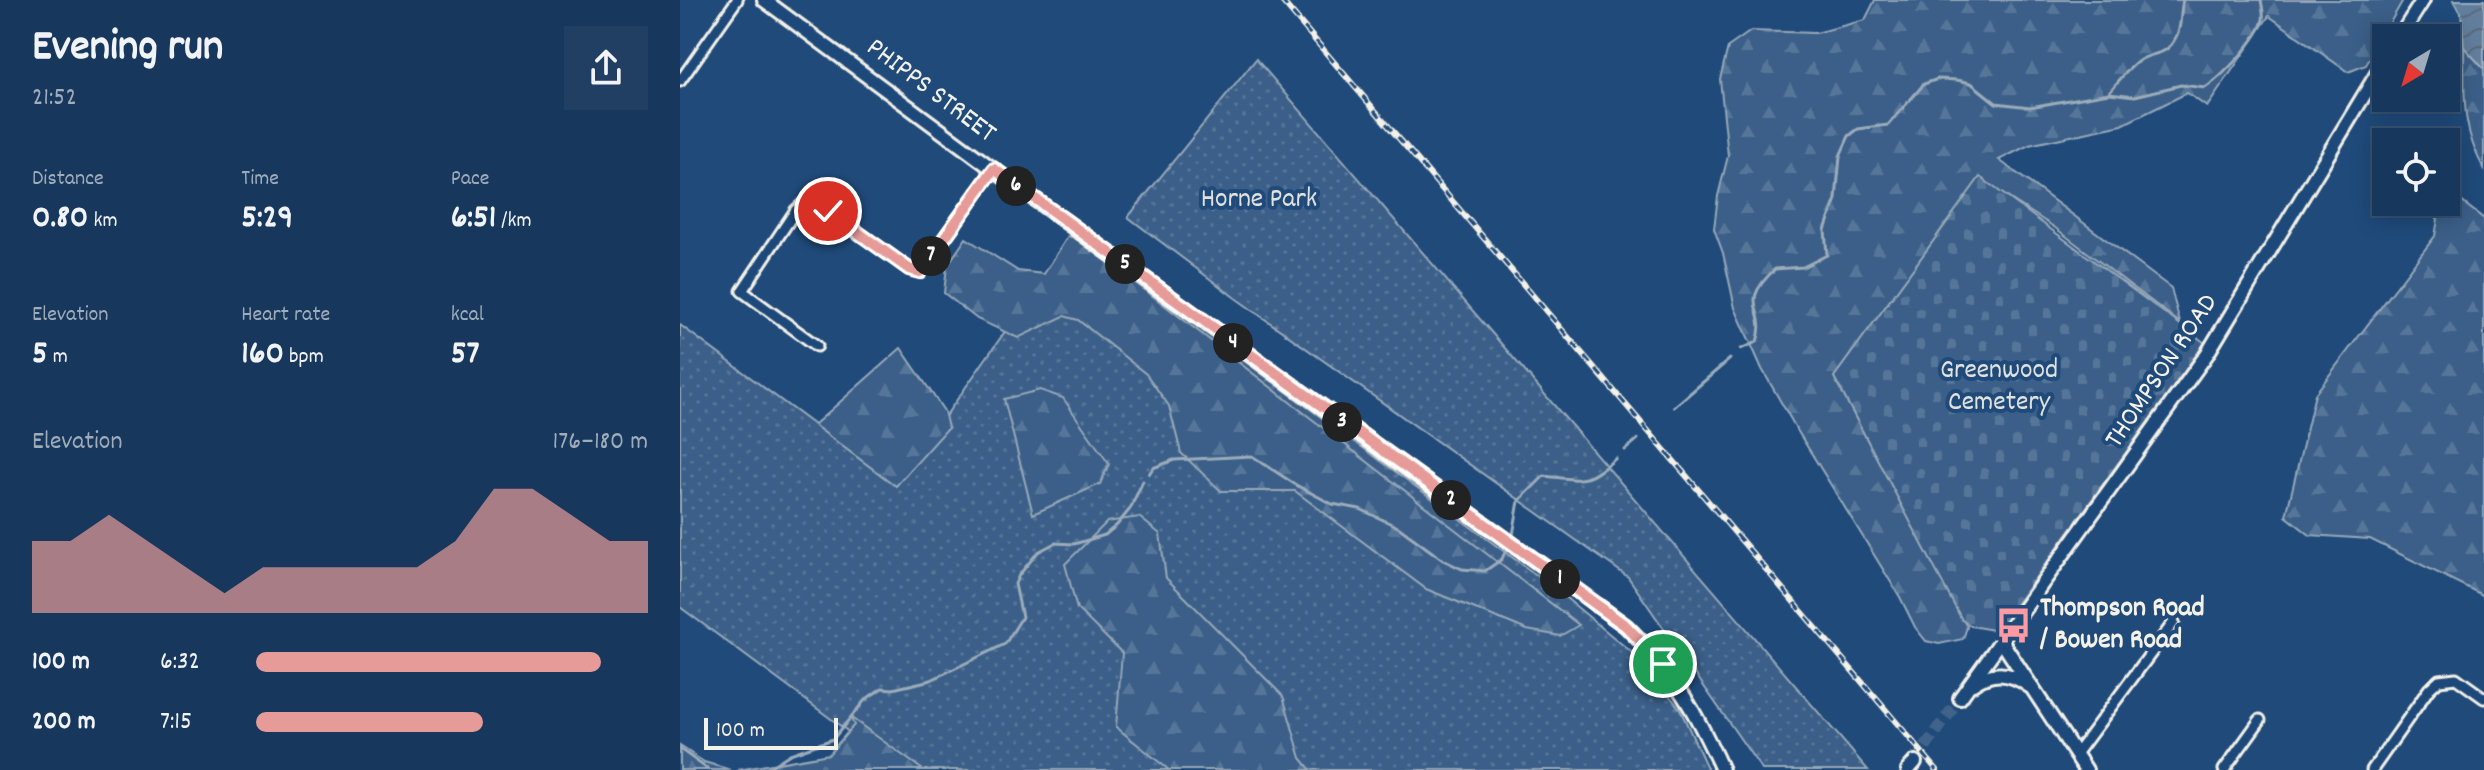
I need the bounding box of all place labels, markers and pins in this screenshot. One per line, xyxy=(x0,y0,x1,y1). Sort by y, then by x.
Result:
pin: 6 xyxy=(996,166,1036,206)
pin xyxy=(794,177,862,245)
pin: 7 xyxy=(911,236,951,276)
pin: 5 xyxy=(1105,244,1145,284)
pin: 4 xyxy=(1213,323,1253,363)
pin: 3 xyxy=(1322,402,1362,442)
pin: 2 xyxy=(1431,480,1471,520)
pin: 1 xyxy=(1540,559,1580,599)
place label: Thompson Road / Bowen Road xyxy=(2039,590,2205,662)
bus stop icon: Thompson Road / Bowen Road xyxy=(1995,607,2033,645)
pin xyxy=(1629,630,1697,698)

